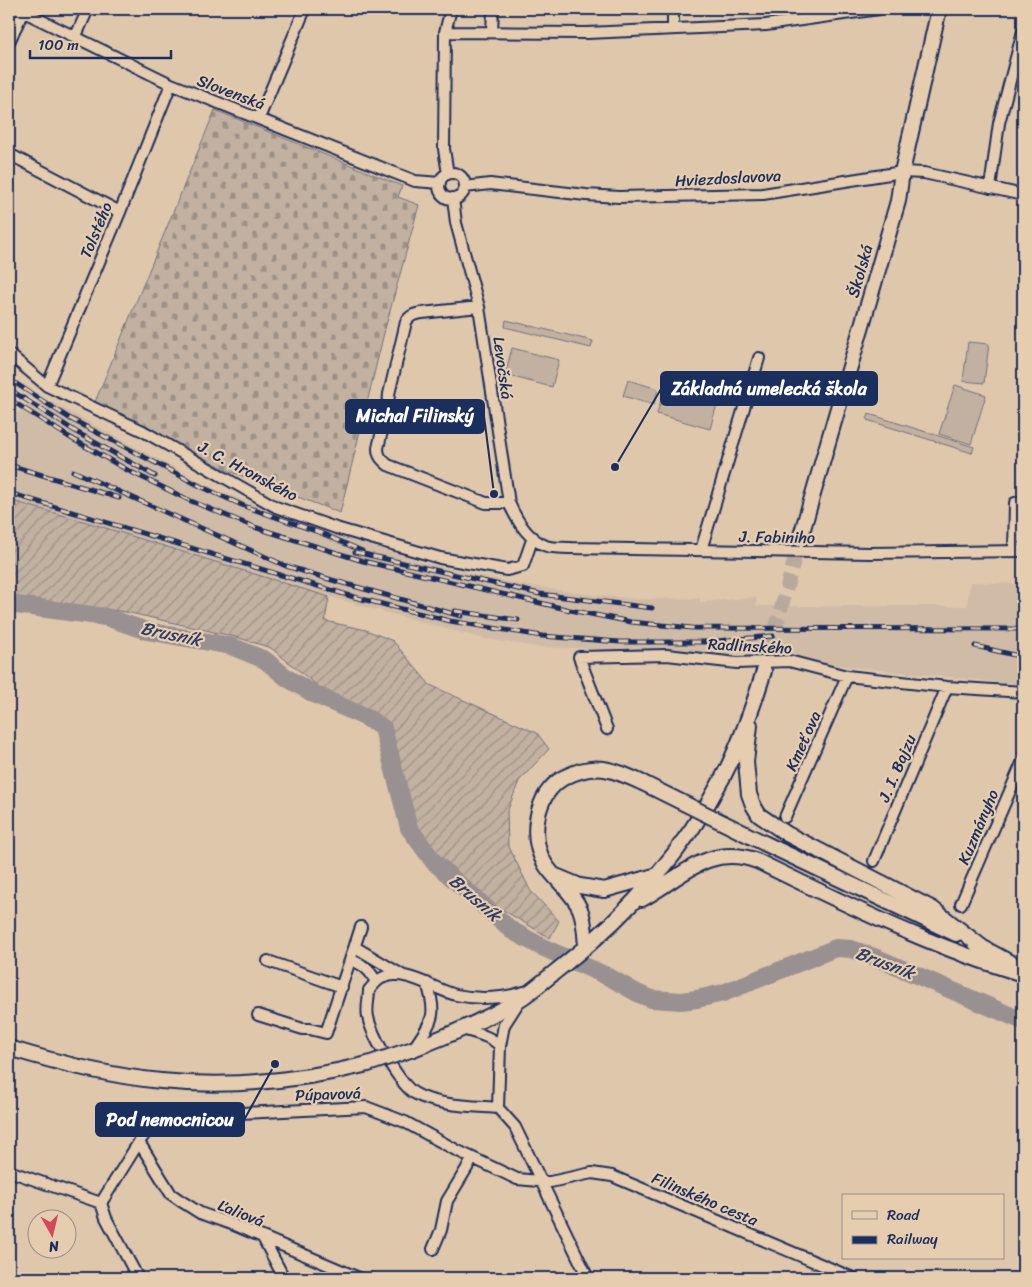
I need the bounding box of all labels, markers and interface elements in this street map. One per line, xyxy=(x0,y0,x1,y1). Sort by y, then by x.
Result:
scale bar xyxy=(30,28,171,60)
text: 100 m xyxy=(38,32,79,58)
street label: Slovenská xyxy=(193,66,269,118)
street label: Hviezdoslavova xyxy=(674,161,782,195)
street label: Tolstého xyxy=(71,197,121,263)
street label: Školská xyxy=(839,241,881,301)
street label: Levočská xyxy=(484,335,522,401)
callout: Základná umelecká škola xyxy=(661,372,877,405)
text: Základná umelecká škola xyxy=(670,373,868,405)
callout: Michal Filinský xyxy=(346,400,484,433)
text: Michal Filinský xyxy=(355,400,475,432)
street label: J. C. Hronského xyxy=(192,432,303,510)
street label: J. Fabiniho xyxy=(738,522,815,552)
water label: Brusník xyxy=(138,612,207,656)
street label: Radlinského xyxy=(707,629,793,663)
street label: Kmeťova xyxy=(777,706,829,776)
street label: J. I. Bajzu xyxy=(869,729,924,807)
street label: Kuzmányho xyxy=(949,785,1007,869)
water label: Brusník xyxy=(441,866,510,932)
water label: Brusník xyxy=(851,937,921,990)
street label: Púpavová xyxy=(295,1078,361,1110)
callout: Pod nemocnicou xyxy=(96,1103,244,1136)
text: Pod nemocnicou xyxy=(106,1104,234,1136)
street label: Filinského cesta xyxy=(647,1164,764,1235)
street label: Ľaliová xyxy=(213,1191,269,1235)
legend xyxy=(842,1194,1004,1260)
text: Road xyxy=(887,1202,920,1228)
north arrow xyxy=(28,1210,78,1260)
text: Railway xyxy=(887,1226,938,1252)
text: N xyxy=(47,1233,61,1259)

